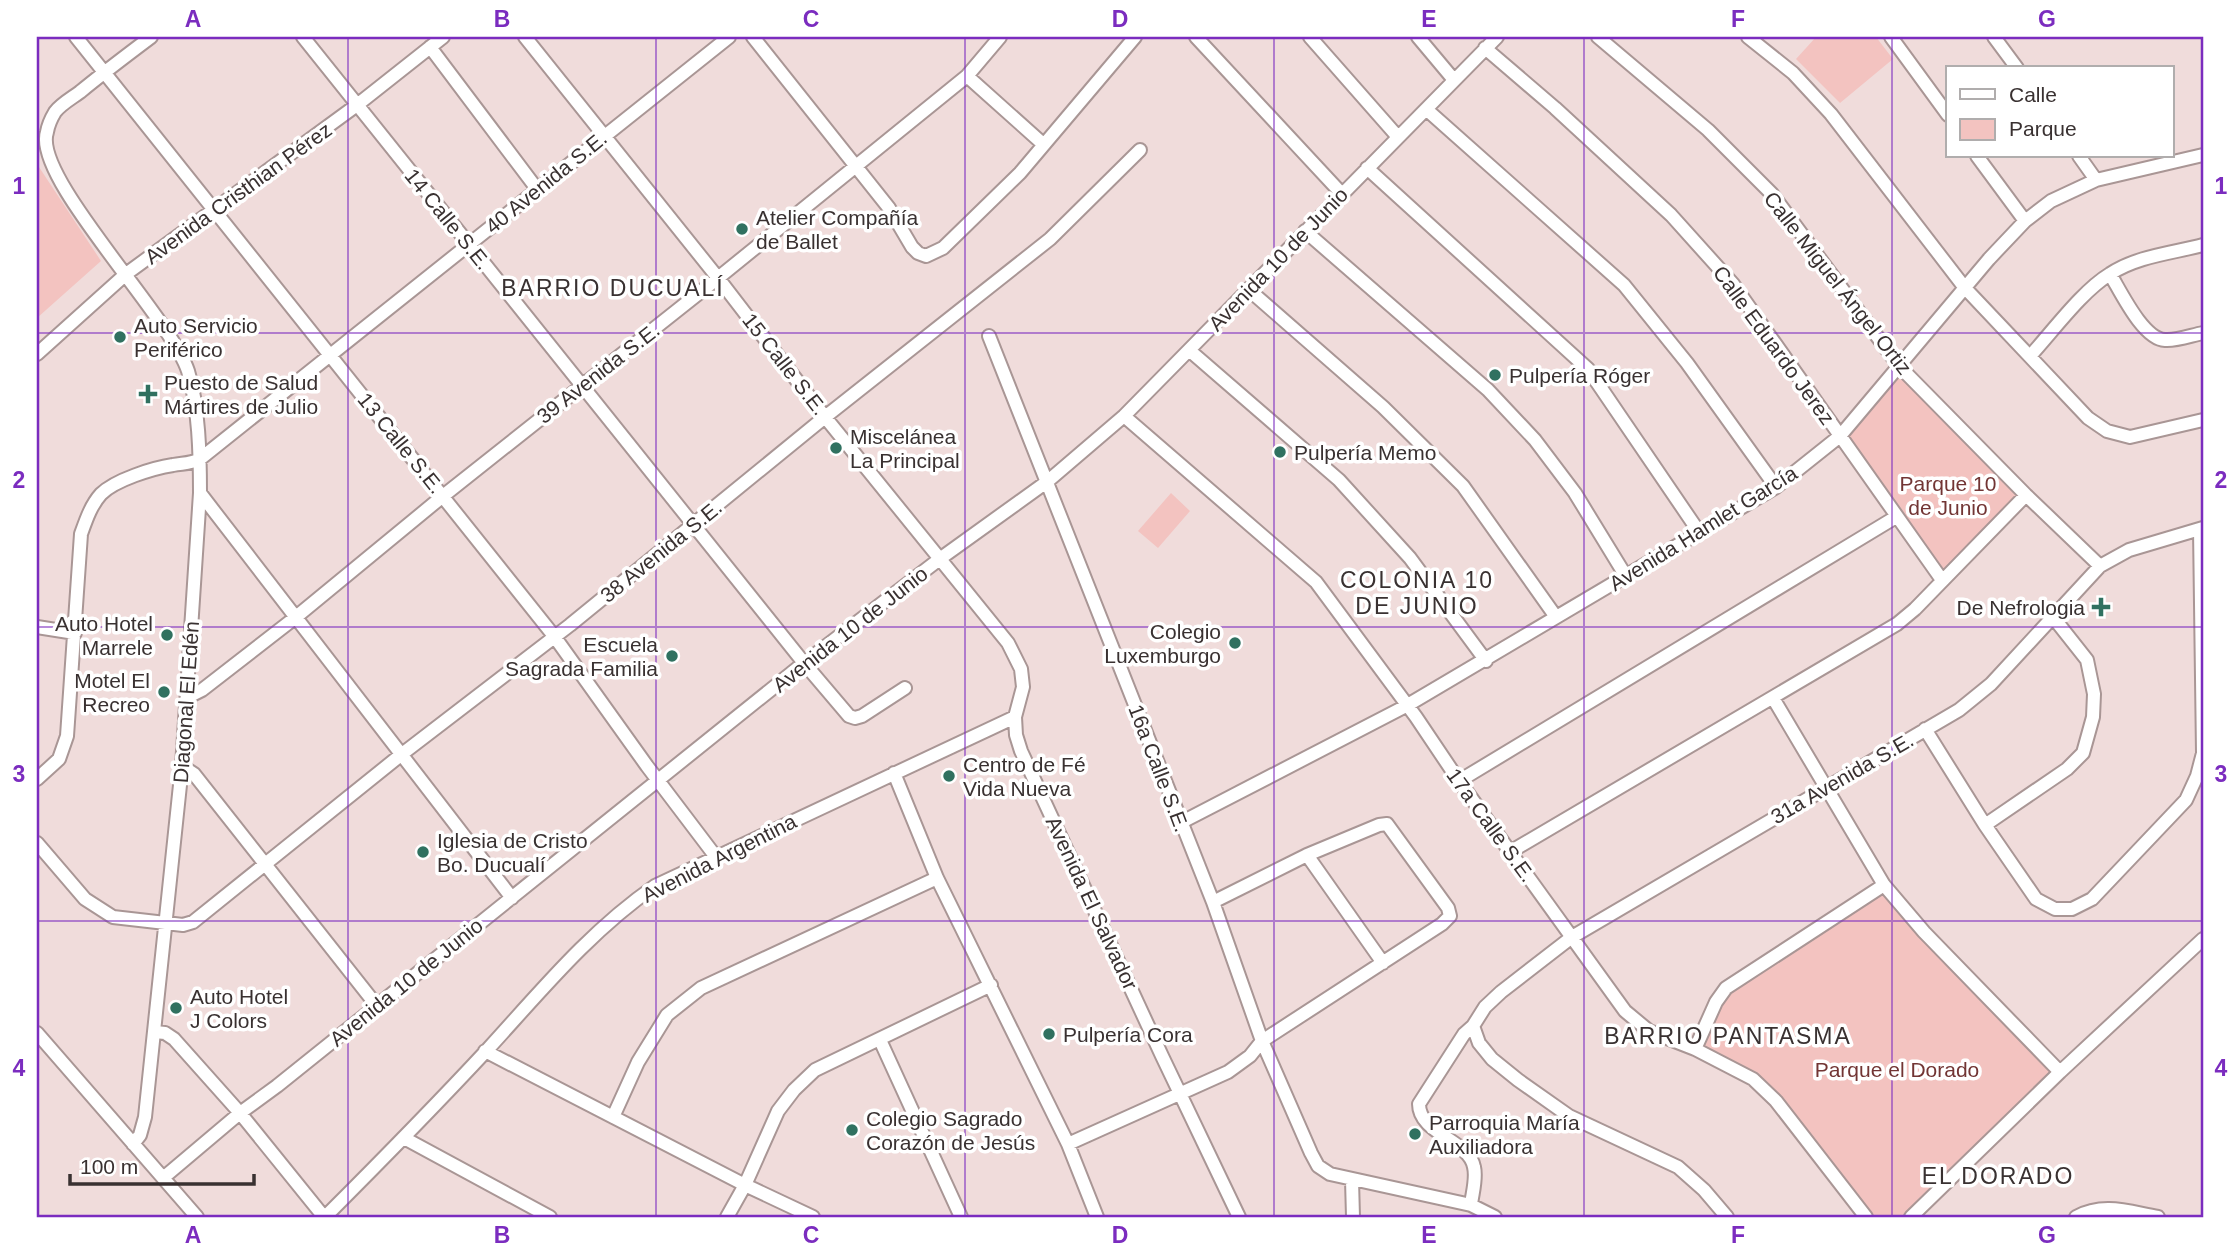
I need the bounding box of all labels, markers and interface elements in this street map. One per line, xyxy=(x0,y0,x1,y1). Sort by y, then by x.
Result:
text: A xyxy=(185,6,201,32)
text: B xyxy=(494,6,510,32)
text: C xyxy=(803,6,819,32)
text: D xyxy=(1112,6,1128,32)
text: E xyxy=(1421,6,1437,32)
text: F xyxy=(1731,6,1745,32)
text: G xyxy=(2038,6,2056,32)
legend xyxy=(1946,66,2174,158)
text: Calle xyxy=(2009,83,2057,106)
text: Parque xyxy=(2009,117,2077,140)
street label: Avenida Cristhian Pérez xyxy=(140,118,336,268)
street label: 40 Avenida S.E. xyxy=(481,126,611,238)
street label: 14 Calle S.E. xyxy=(400,164,496,274)
text: 1 xyxy=(13,173,26,199)
text: 1 xyxy=(2215,173,2228,199)
street label: Avenida 10 de Junio xyxy=(1204,183,1352,335)
street label: Calle Miguel Ángel Ortiz xyxy=(1760,187,1916,379)
place label: Atelier Compañía de Ballet xyxy=(756,206,919,253)
marker: Atelier Compañía de Ballet xyxy=(734,221,750,237)
street label: Calle Eduardo Jerez xyxy=(1709,261,1839,429)
district label: BARRIO DUCUALÍ xyxy=(501,275,725,301)
street label: 15 Calle S.E. xyxy=(738,309,832,419)
place label: Auto Servicio Periférico xyxy=(134,314,258,361)
street label: 39 Avenida S.E. xyxy=(532,318,664,428)
marker: Auto Servicio Periférico xyxy=(112,329,128,345)
place label: Pulpería Róger xyxy=(1509,364,1650,387)
marker: Pulpería Róger xyxy=(1487,367,1503,383)
place label: Puesto de Salud Mártires de Julio xyxy=(164,371,318,418)
marker: Puesto de Salud Mártires de Julio xyxy=(138,384,158,404)
street label: 13 Calle S.E. xyxy=(353,388,449,498)
place label: Miscelánea La Principal xyxy=(850,425,960,472)
marker: Miscelánea La Principal xyxy=(828,440,844,456)
place label: Pulpería Memo xyxy=(1294,441,1436,464)
marker: Pulpería Memo xyxy=(1272,444,1288,460)
street label: Avenida Hamlet García xyxy=(1605,461,1801,595)
text: 2 xyxy=(13,467,25,493)
text: 2 xyxy=(2215,467,2227,493)
park label: Parque 10 de Junio xyxy=(1900,472,1996,519)
street label: 38 Avenida S.E. xyxy=(596,495,726,607)
street label: Avenida 10 de Junio xyxy=(768,561,932,697)
district label: COLONIA 10 DE JUNIO xyxy=(1340,567,1494,619)
place label: De Nefrologia xyxy=(1957,596,2085,619)
marker: De Nefrologia xyxy=(2091,597,2111,617)
place label: Auto Hotel Marrele xyxy=(55,612,153,659)
street label: Diagonal El Edén xyxy=(169,620,203,784)
place label: Colegio Luxemburgo xyxy=(1104,620,1221,667)
marker: Auto Hotel Marrele xyxy=(159,627,175,643)
place label: Escuela Sagrada Familia xyxy=(505,633,658,680)
marker: Colegio Luxemburgo xyxy=(1227,635,1243,651)
marker: Escuela Sagrada Familia xyxy=(664,648,680,664)
place label: Motel El Recreo xyxy=(74,669,150,716)
marker: Motel El Recreo xyxy=(156,684,172,700)
street label: 16a Calle S.E. xyxy=(1124,701,1194,835)
street label: 31a Avenida S.E. xyxy=(1767,728,1917,828)
place label: Centro de Fé Vida Nueva xyxy=(963,753,1086,800)
text: 3 xyxy=(13,761,25,787)
text: 3 xyxy=(2215,761,2227,787)
street label: 17a Calle S.E. xyxy=(1442,764,1540,886)
marker: Centro de Fé Vida Nueva xyxy=(941,768,957,784)
street label: Avenida Argentina xyxy=(638,809,800,907)
street label: Avenida El Salvador xyxy=(1042,813,1142,993)
place label: Iglesia de Cristo Bo. Ducualí xyxy=(437,829,588,876)
marker: Iglesia de Cristo Bo. Ducualí xyxy=(415,844,431,860)
street label: Avenida 10 de Junio xyxy=(325,913,487,1051)
place label: Auto Hotel J Colors xyxy=(190,985,288,1032)
marker: Auto Hotel J Colors xyxy=(168,1000,184,1016)
place label: Pulpería Cora xyxy=(1063,1023,1193,1046)
district label: BARRIO PANTASMA xyxy=(1604,1023,1852,1049)
marker: Pulpería Cora xyxy=(1041,1026,1057,1042)
text: 4 xyxy=(13,1055,26,1081)
text: 4 xyxy=(2215,1055,2228,1081)
park label: Parque el Dorado xyxy=(1815,1058,1979,1081)
place label: Colegio Sagrado Corazón de Jesús xyxy=(866,1107,1035,1154)
place label: Parroquia María Auxiliadora xyxy=(1429,1111,1580,1158)
marker: Colegio Sagrado Corazón de Jesús xyxy=(844,1122,860,1138)
marker: Parroquia María Auxiliadora xyxy=(1407,1126,1423,1142)
scale bar xyxy=(70,1142,254,1186)
text: 100 m xyxy=(80,1155,138,1178)
district label: EL DORADO xyxy=(1922,1163,2074,1189)
text: A xyxy=(185,1222,201,1248)
text: B xyxy=(494,1222,510,1248)
text: C xyxy=(803,1222,819,1248)
text: D xyxy=(1112,1222,1128,1248)
text: E xyxy=(1421,1222,1437,1248)
text: F xyxy=(1731,1222,1745,1248)
text: G xyxy=(2038,1222,2056,1248)

